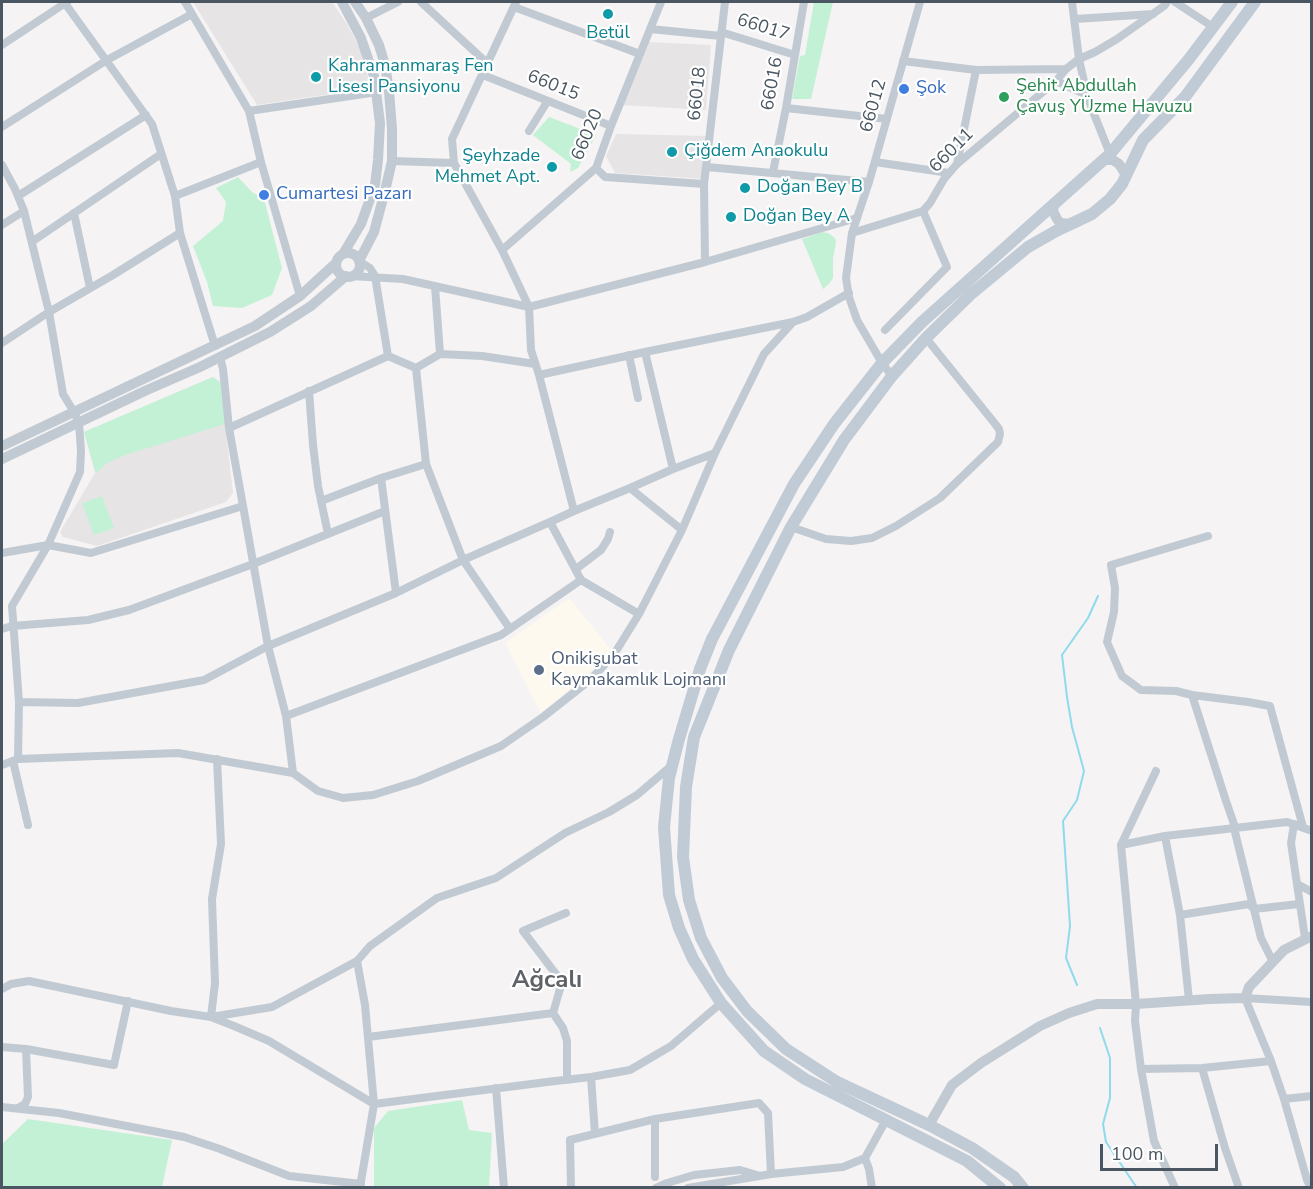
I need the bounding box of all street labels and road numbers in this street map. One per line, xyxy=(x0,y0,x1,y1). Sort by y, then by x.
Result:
street label: 66017 xyxy=(734,10,792,46)
street label: 66016 xyxy=(758,56,788,112)
street label: 66015 xyxy=(524,66,582,106)
street label: 66018 xyxy=(684,66,712,122)
street label: 66012 xyxy=(856,77,892,135)
street label: 66020 xyxy=(568,106,608,164)
street label: 66011 xyxy=(925,124,979,178)

